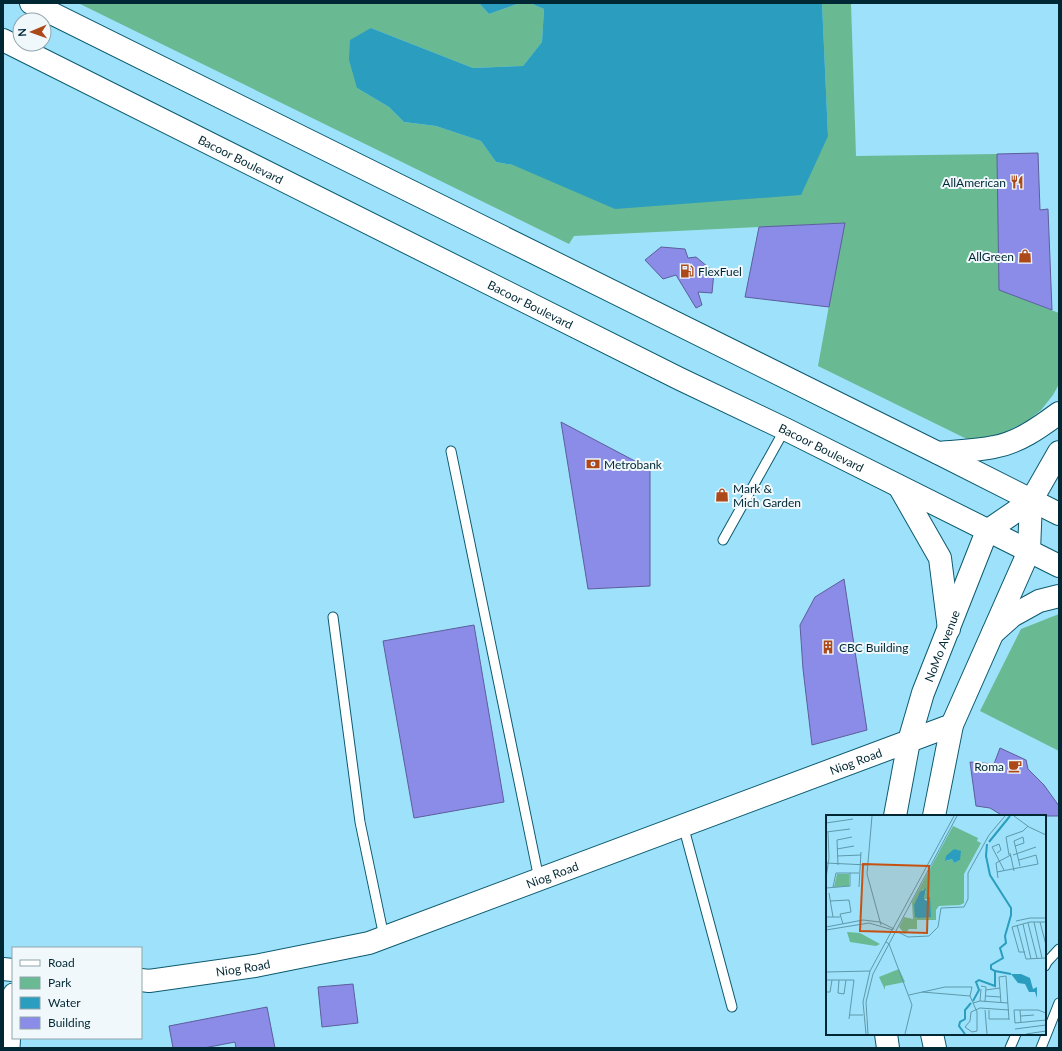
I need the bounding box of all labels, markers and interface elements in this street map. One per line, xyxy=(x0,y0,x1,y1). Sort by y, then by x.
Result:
north arrow xyxy=(12,12,52,52)
text: N xyxy=(15,28,28,37)
street label: Bacoor Boulevard xyxy=(196,132,286,187)
restaurant icon: AllAmerican xyxy=(1009,174,1025,190)
place label: AllAmerican xyxy=(942,175,1006,190)
shop icon: AllGreen xyxy=(1017,248,1033,264)
place label: AllGreen xyxy=(968,249,1014,264)
fuel station icon: FlexFuel xyxy=(679,263,695,279)
place label: FlexFuel xyxy=(698,264,742,279)
street label: Bacoor Boulevard xyxy=(486,277,576,332)
street label: Bacoor Boulevard xyxy=(776,420,866,475)
bank icon: Metrobank xyxy=(585,456,601,472)
place label: Metrobank xyxy=(604,457,663,472)
place label: Mark & Mich Garden xyxy=(733,481,801,510)
shop icon: Mark & Mich Garden xyxy=(714,487,730,503)
street label: NoMo Avenue xyxy=(921,608,963,684)
building icon: CBC Building xyxy=(820,639,836,655)
place label: CBC Building xyxy=(839,640,908,655)
street label: Niog Road xyxy=(827,744,884,778)
cafe icon: Roma xyxy=(1007,758,1023,774)
place label: Roma xyxy=(974,759,1004,774)
inset map xyxy=(826,815,1046,1035)
street label: Niog Road xyxy=(524,858,580,891)
legend xyxy=(12,947,142,1039)
text: Road xyxy=(48,955,75,970)
street label: Niog Road xyxy=(215,956,271,979)
text: Park xyxy=(48,975,72,990)
text: Water xyxy=(48,995,81,1010)
text: Building xyxy=(48,1015,91,1030)

